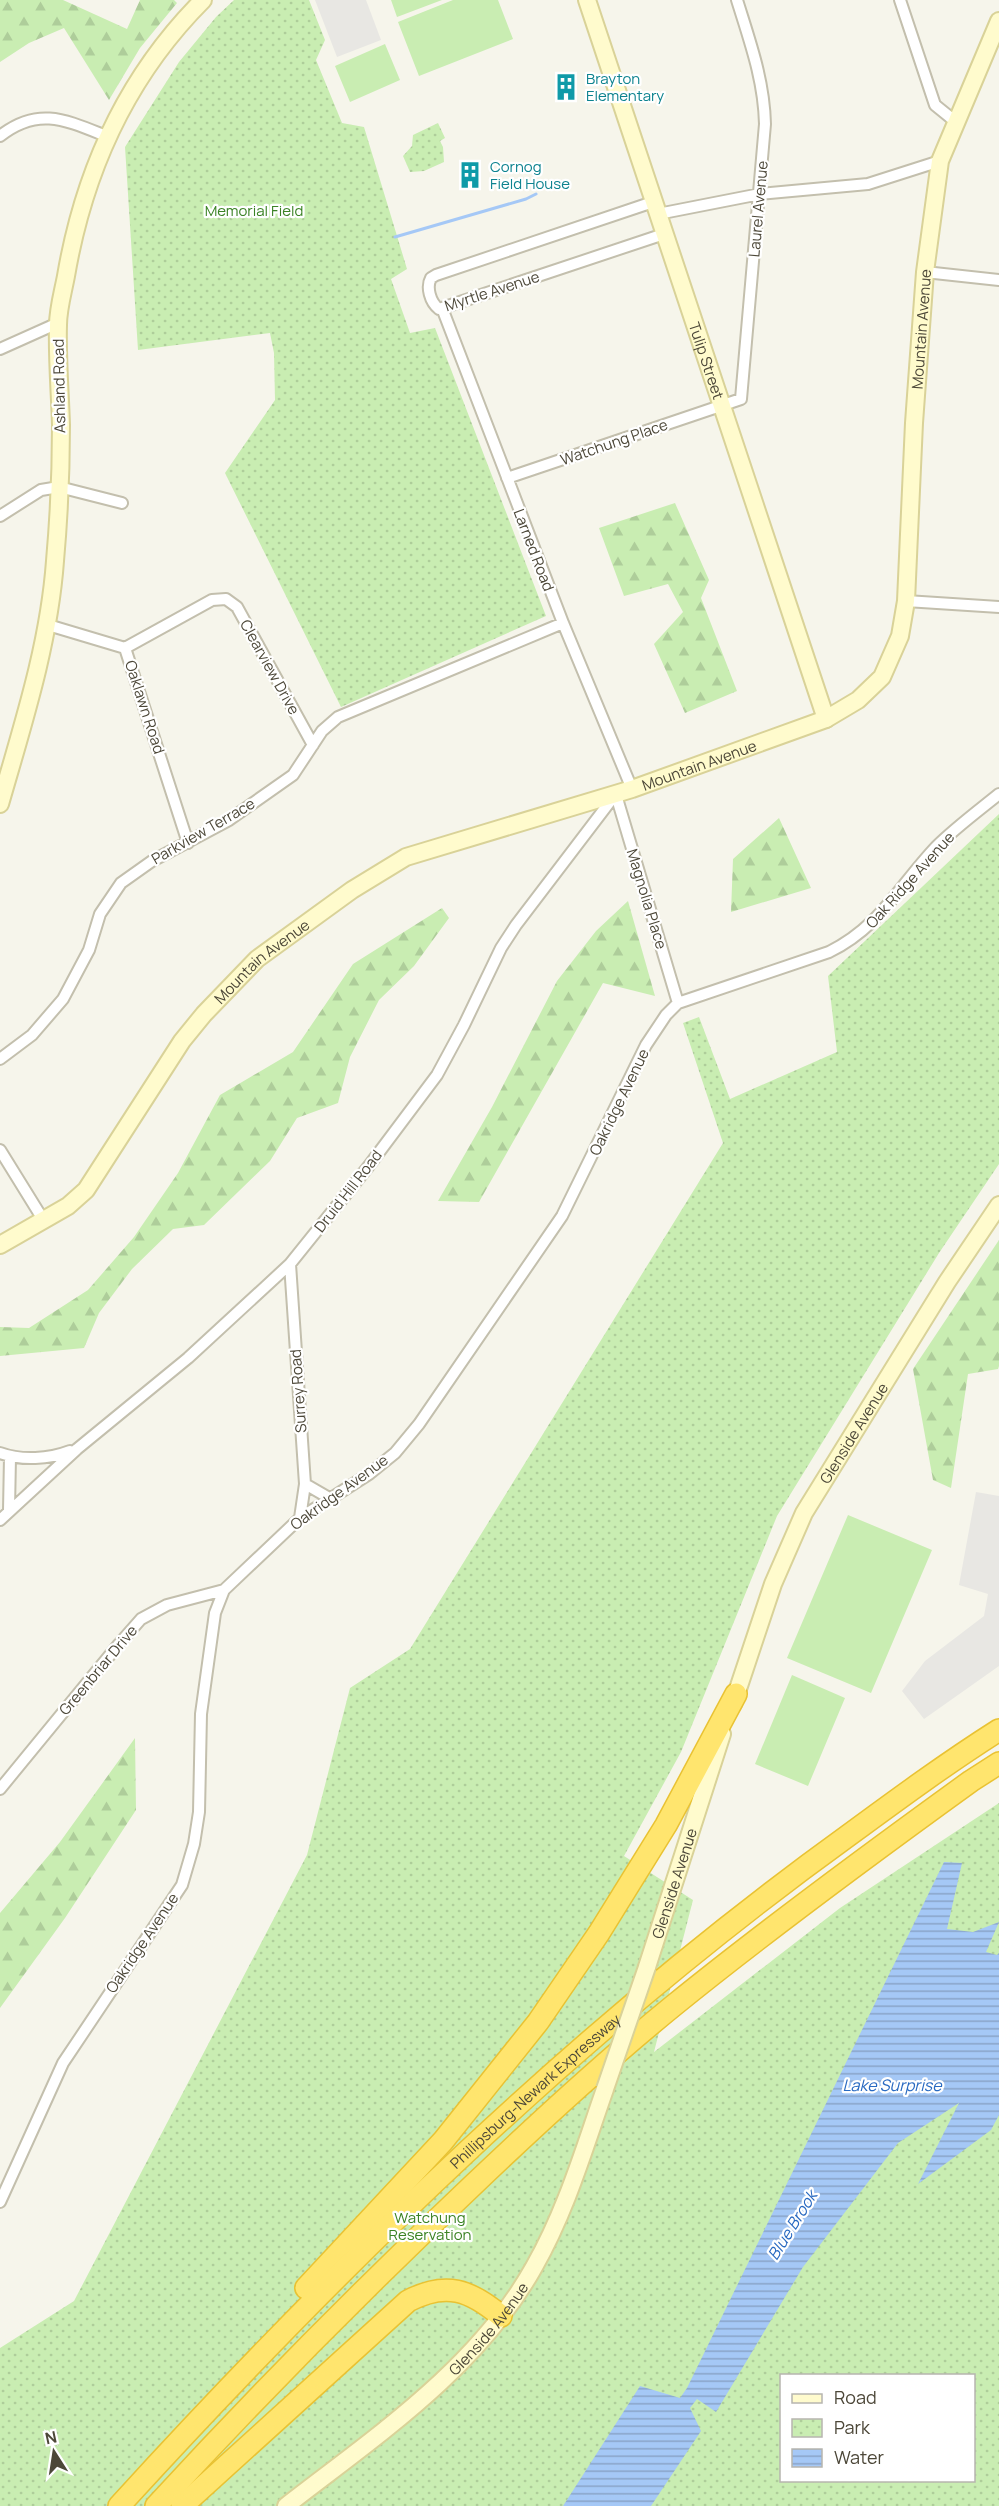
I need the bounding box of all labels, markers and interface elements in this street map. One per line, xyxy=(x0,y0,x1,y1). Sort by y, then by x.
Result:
place label: Brayton Elementary xyxy=(586,68,664,106)
building icon: Brayton Elementary xyxy=(551,72,581,102)
place label: Cornog Field House xyxy=(490,156,570,194)
building icon: Cornog Field House xyxy=(455,160,485,190)
street label: Laurel Avenue xyxy=(743,160,773,258)
park label: Memorial Field xyxy=(205,200,303,221)
street label: Myrtle Avenue xyxy=(442,266,542,316)
street label: Mountain Avenue xyxy=(906,268,936,390)
street label: Tulip Street xyxy=(684,319,729,402)
street label: Ashland Road xyxy=(48,339,70,433)
street label: Watchung Place xyxy=(558,414,671,470)
street label: Larned Road xyxy=(509,506,559,594)
street label: Clearview Drive xyxy=(235,616,305,719)
street label: Oaklawn Road xyxy=(120,658,170,756)
street label: Mountain Avenue xyxy=(639,734,760,795)
street label: Parkview Terrace xyxy=(147,793,259,869)
street label: Oak Ridge Avenue xyxy=(861,827,959,933)
street label: Magnolia Place xyxy=(622,846,672,952)
street label: Mountain Avenue xyxy=(209,914,314,1008)
street label: Oakridge Avenue xyxy=(584,1045,654,1159)
street label: Druid Hill Road xyxy=(309,1145,387,1237)
street label: Surrey Road xyxy=(285,1348,311,1434)
street label: Glenside Avenue xyxy=(814,1378,893,1487)
street label: Oakridge Avenue xyxy=(286,1449,392,1535)
street label: Greenbriar Drive xyxy=(54,1620,142,1720)
street label: Glenside Avenue xyxy=(646,1825,702,1941)
street label: Oakridge Avenue xyxy=(101,1889,183,1997)
street label: Phillipsburg-Newark Expressway xyxy=(445,2009,625,2173)
water label: Lake Surprise xyxy=(842,2074,943,2096)
water label: Blue Brook xyxy=(762,2184,823,2264)
park label: Watchung Reservation xyxy=(388,2207,472,2245)
street label: Glenside Avenue xyxy=(444,2278,533,2380)
legend xyxy=(780,2374,975,2482)
text: Road xyxy=(834,2385,877,2409)
text: Park xyxy=(834,2415,871,2439)
north arrow xyxy=(24,2422,84,2482)
text: N xyxy=(43,2425,59,2449)
text: Water xyxy=(834,2445,884,2469)

